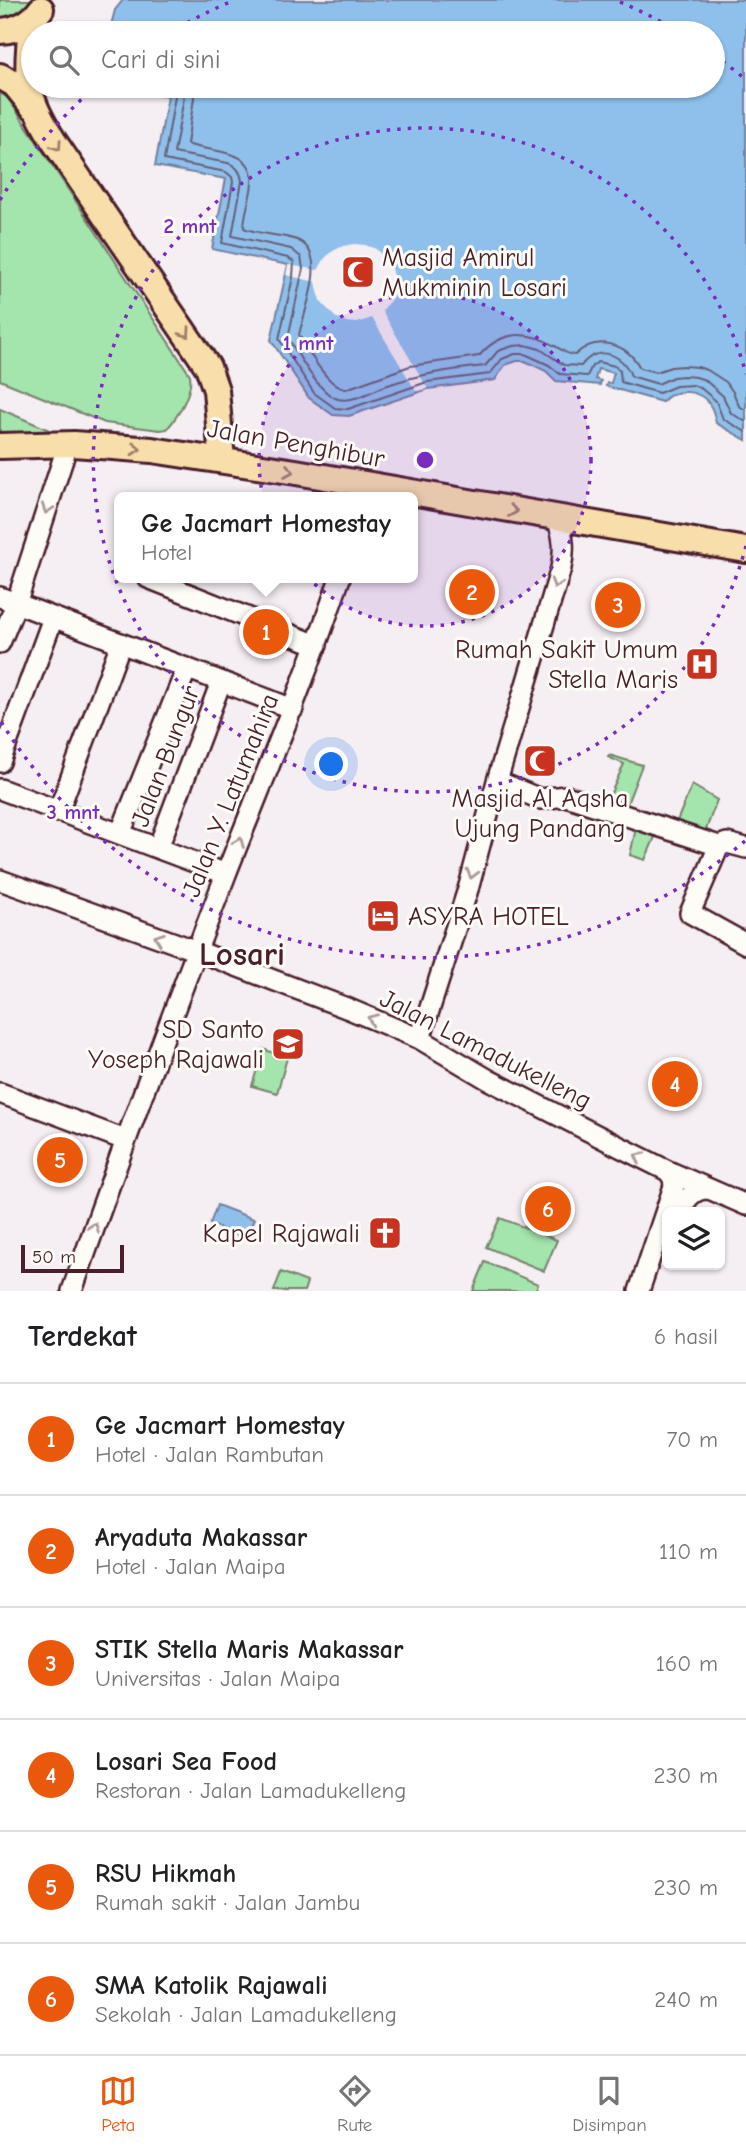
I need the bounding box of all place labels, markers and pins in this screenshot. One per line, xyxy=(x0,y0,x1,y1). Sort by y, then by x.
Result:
place label: Masjid Amirul Mukminin Losari xyxy=(382,243,567,303)
mosque icon: Masjid Amirul Mukminin Losari xyxy=(339,253,377,291)
centre of rings xyxy=(413,448,437,472)
pin: 2 xyxy=(449,566,495,618)
pin: 3 xyxy=(595,579,641,631)
pin: 1 xyxy=(243,606,289,658)
place label: Rumah Sakit Umum Stella Maris xyxy=(455,635,678,695)
hospital icon: Rumah Sakit Umum Stella Maris xyxy=(683,645,721,683)
mosque icon: Masjid Al Aqsha Ujung Pandang xyxy=(521,742,559,780)
place label: Masjid Al Aqsha Ujung Pandang xyxy=(452,784,628,844)
hotel icon: ASYRA HOTEL xyxy=(364,897,402,935)
place label: ASYRA HOTEL xyxy=(408,902,569,932)
place label: SD Santo Yoseph Rajawali xyxy=(88,1015,264,1075)
school or university icon: SD Santo Yoseph Rajawali xyxy=(269,1025,307,1063)
pin: 4 xyxy=(652,1058,698,1110)
pin: 5 xyxy=(37,1134,83,1186)
pin: 6 xyxy=(525,1183,571,1235)
church icon: Kapel Rajawali xyxy=(366,1214,404,1252)
place label: Kapel Rajawali xyxy=(203,1219,360,1249)

